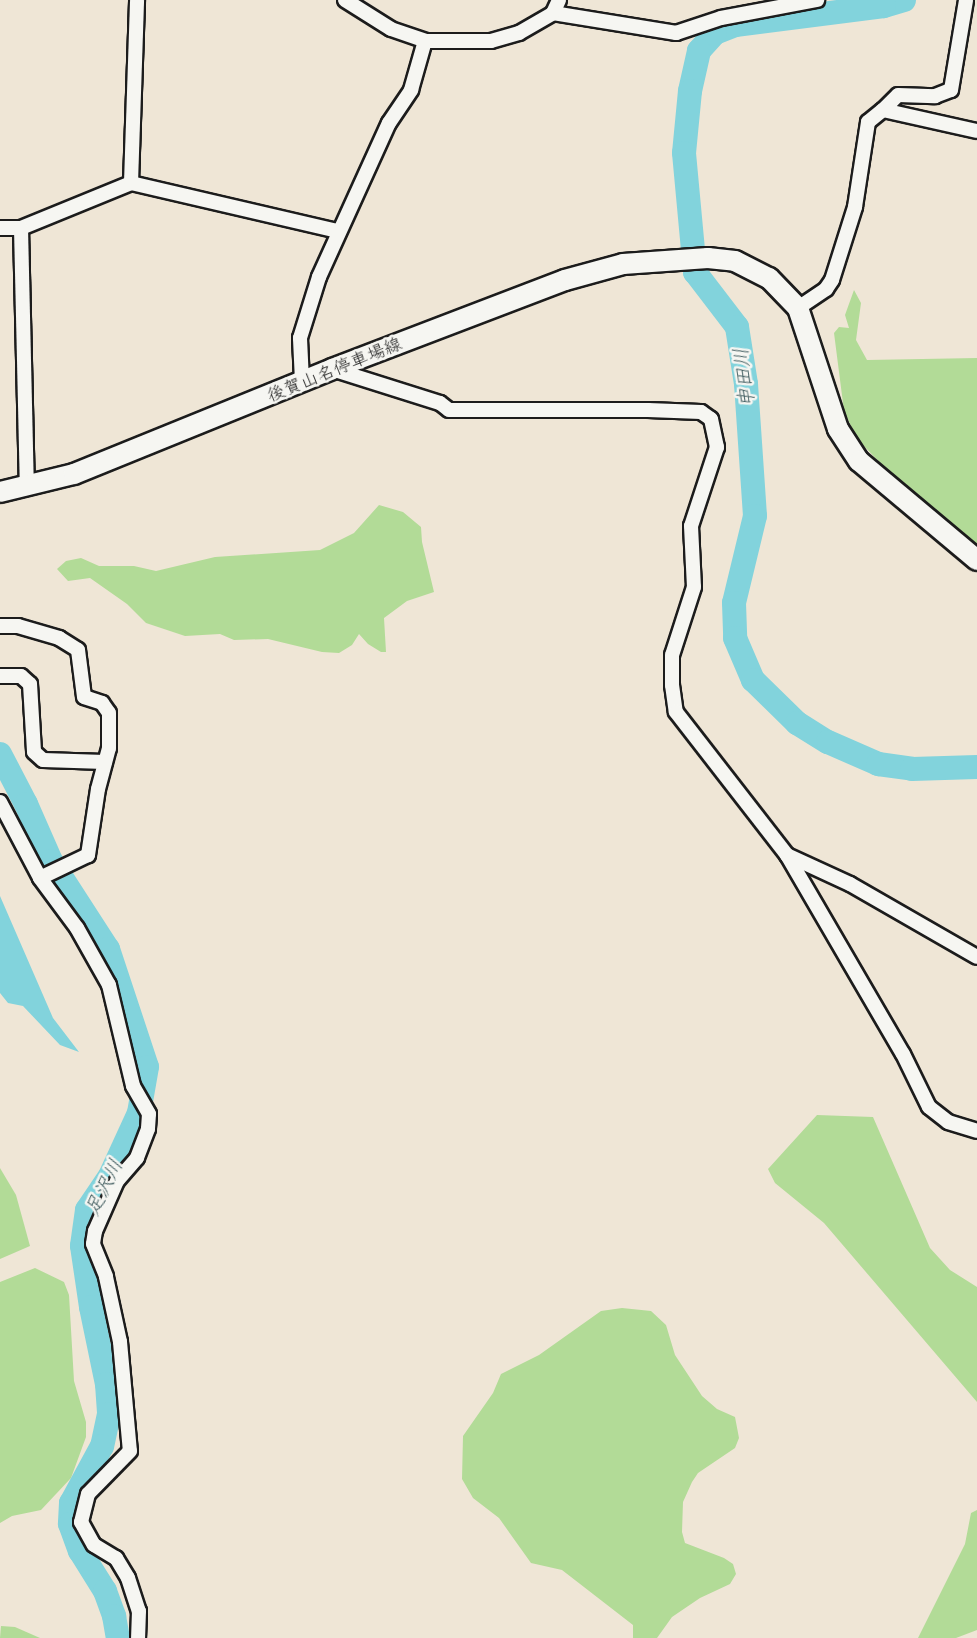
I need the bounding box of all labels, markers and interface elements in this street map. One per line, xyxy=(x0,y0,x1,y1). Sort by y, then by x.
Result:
street label: 後賀山名停車場線 xyxy=(263,332,405,406)
water label: 申田川 xyxy=(727,347,759,409)
water label: 足沢川 xyxy=(79,1155,127,1219)

